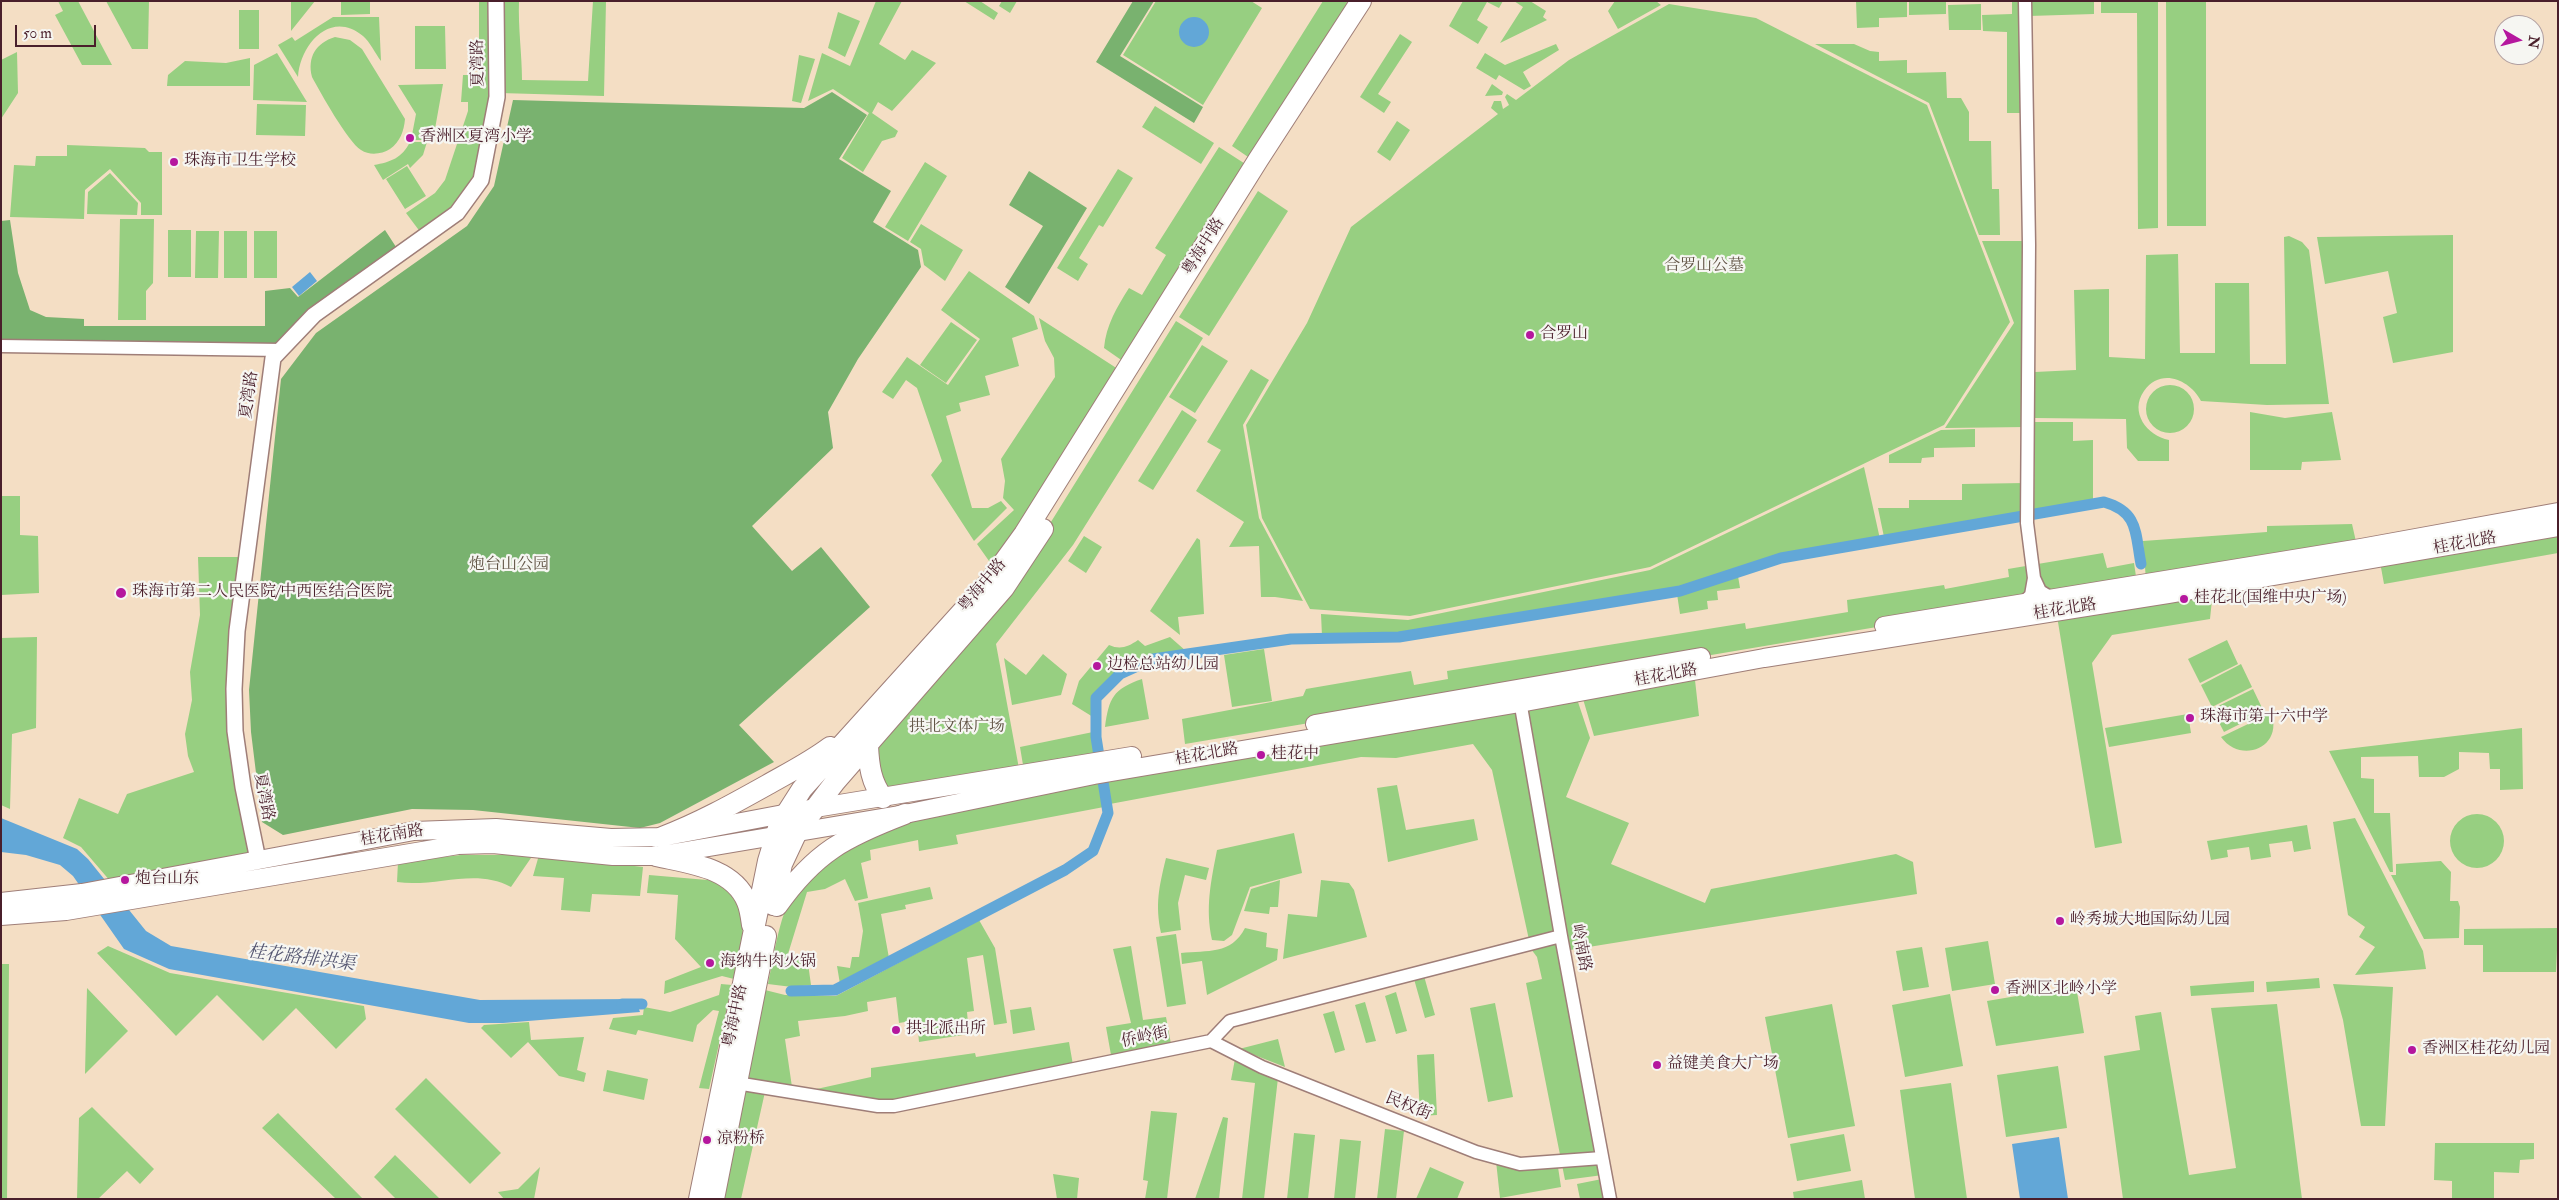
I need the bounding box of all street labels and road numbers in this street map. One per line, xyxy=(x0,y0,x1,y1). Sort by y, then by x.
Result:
street label: 夏湾路 xyxy=(469,39,489,87)
street label: 粤海中路 xyxy=(1179,215,1229,279)
street label: 夏湾路 xyxy=(237,370,263,420)
street label: 桂花北路 xyxy=(2432,529,2498,559)
street label: 粤海中路 xyxy=(955,555,1011,617)
street label: 桂花北路 xyxy=(2032,596,2098,624)
street label: 桂花北路 xyxy=(1633,661,1699,691)
street label: 桂花北路 xyxy=(1174,740,1240,770)
street label: 夏湾路 xyxy=(249,772,277,822)
street label: 桂花南路 xyxy=(359,822,425,850)
street label: 岭南路 xyxy=(1566,923,1594,973)
street label: 粤海中路 xyxy=(720,983,752,1049)
street label: 侨岭街 xyxy=(1120,1024,1170,1052)
street label: 民权街 xyxy=(1382,1089,1434,1125)

